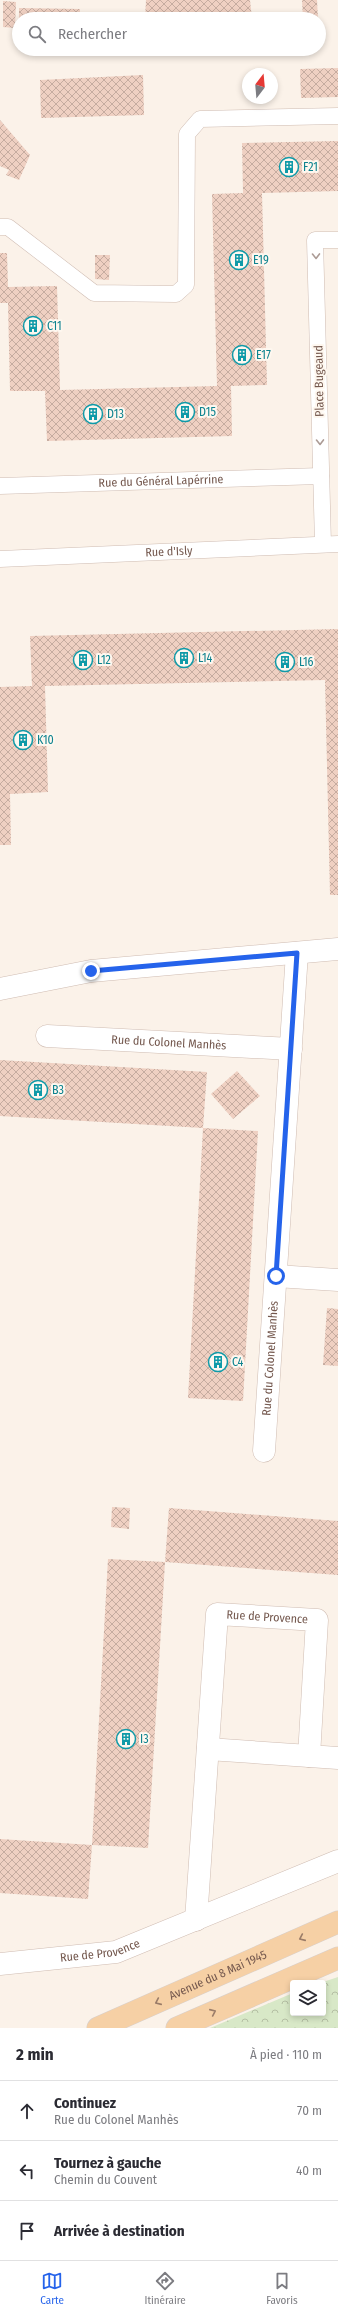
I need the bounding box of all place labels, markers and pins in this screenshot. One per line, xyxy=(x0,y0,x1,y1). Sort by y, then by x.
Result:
building icon: F21 xyxy=(278,156,300,178)
place label: F21 xyxy=(303,160,318,174)
building icon: E19 xyxy=(228,249,250,271)
place label: E19 xyxy=(253,253,269,267)
building icon: C11 xyxy=(22,315,44,337)
place label: C11 xyxy=(47,319,62,333)
building icon: E17 xyxy=(231,344,253,366)
place label: E17 xyxy=(256,348,271,362)
building icon: D15 xyxy=(174,401,196,423)
building icon: D13 xyxy=(82,403,104,425)
place label: D15 xyxy=(199,405,217,419)
place label: D13 xyxy=(107,407,124,421)
building icon: L14 xyxy=(173,647,195,669)
building icon: L12 xyxy=(72,649,94,671)
place label: L14 xyxy=(198,651,213,665)
building icon: L16 xyxy=(274,651,296,673)
place label: L12 xyxy=(97,653,111,667)
place label: L16 xyxy=(299,655,314,669)
building icon: K10 xyxy=(12,729,34,751)
place label: K10 xyxy=(37,733,54,747)
building icon: B3 xyxy=(27,1079,49,1101)
place label: B3 xyxy=(52,1083,64,1097)
building icon: C4 xyxy=(207,1351,229,1373)
place label: C4 xyxy=(232,1355,243,1369)
building icon: I3 xyxy=(115,1728,137,1750)
place label: I3 xyxy=(140,1732,149,1746)

